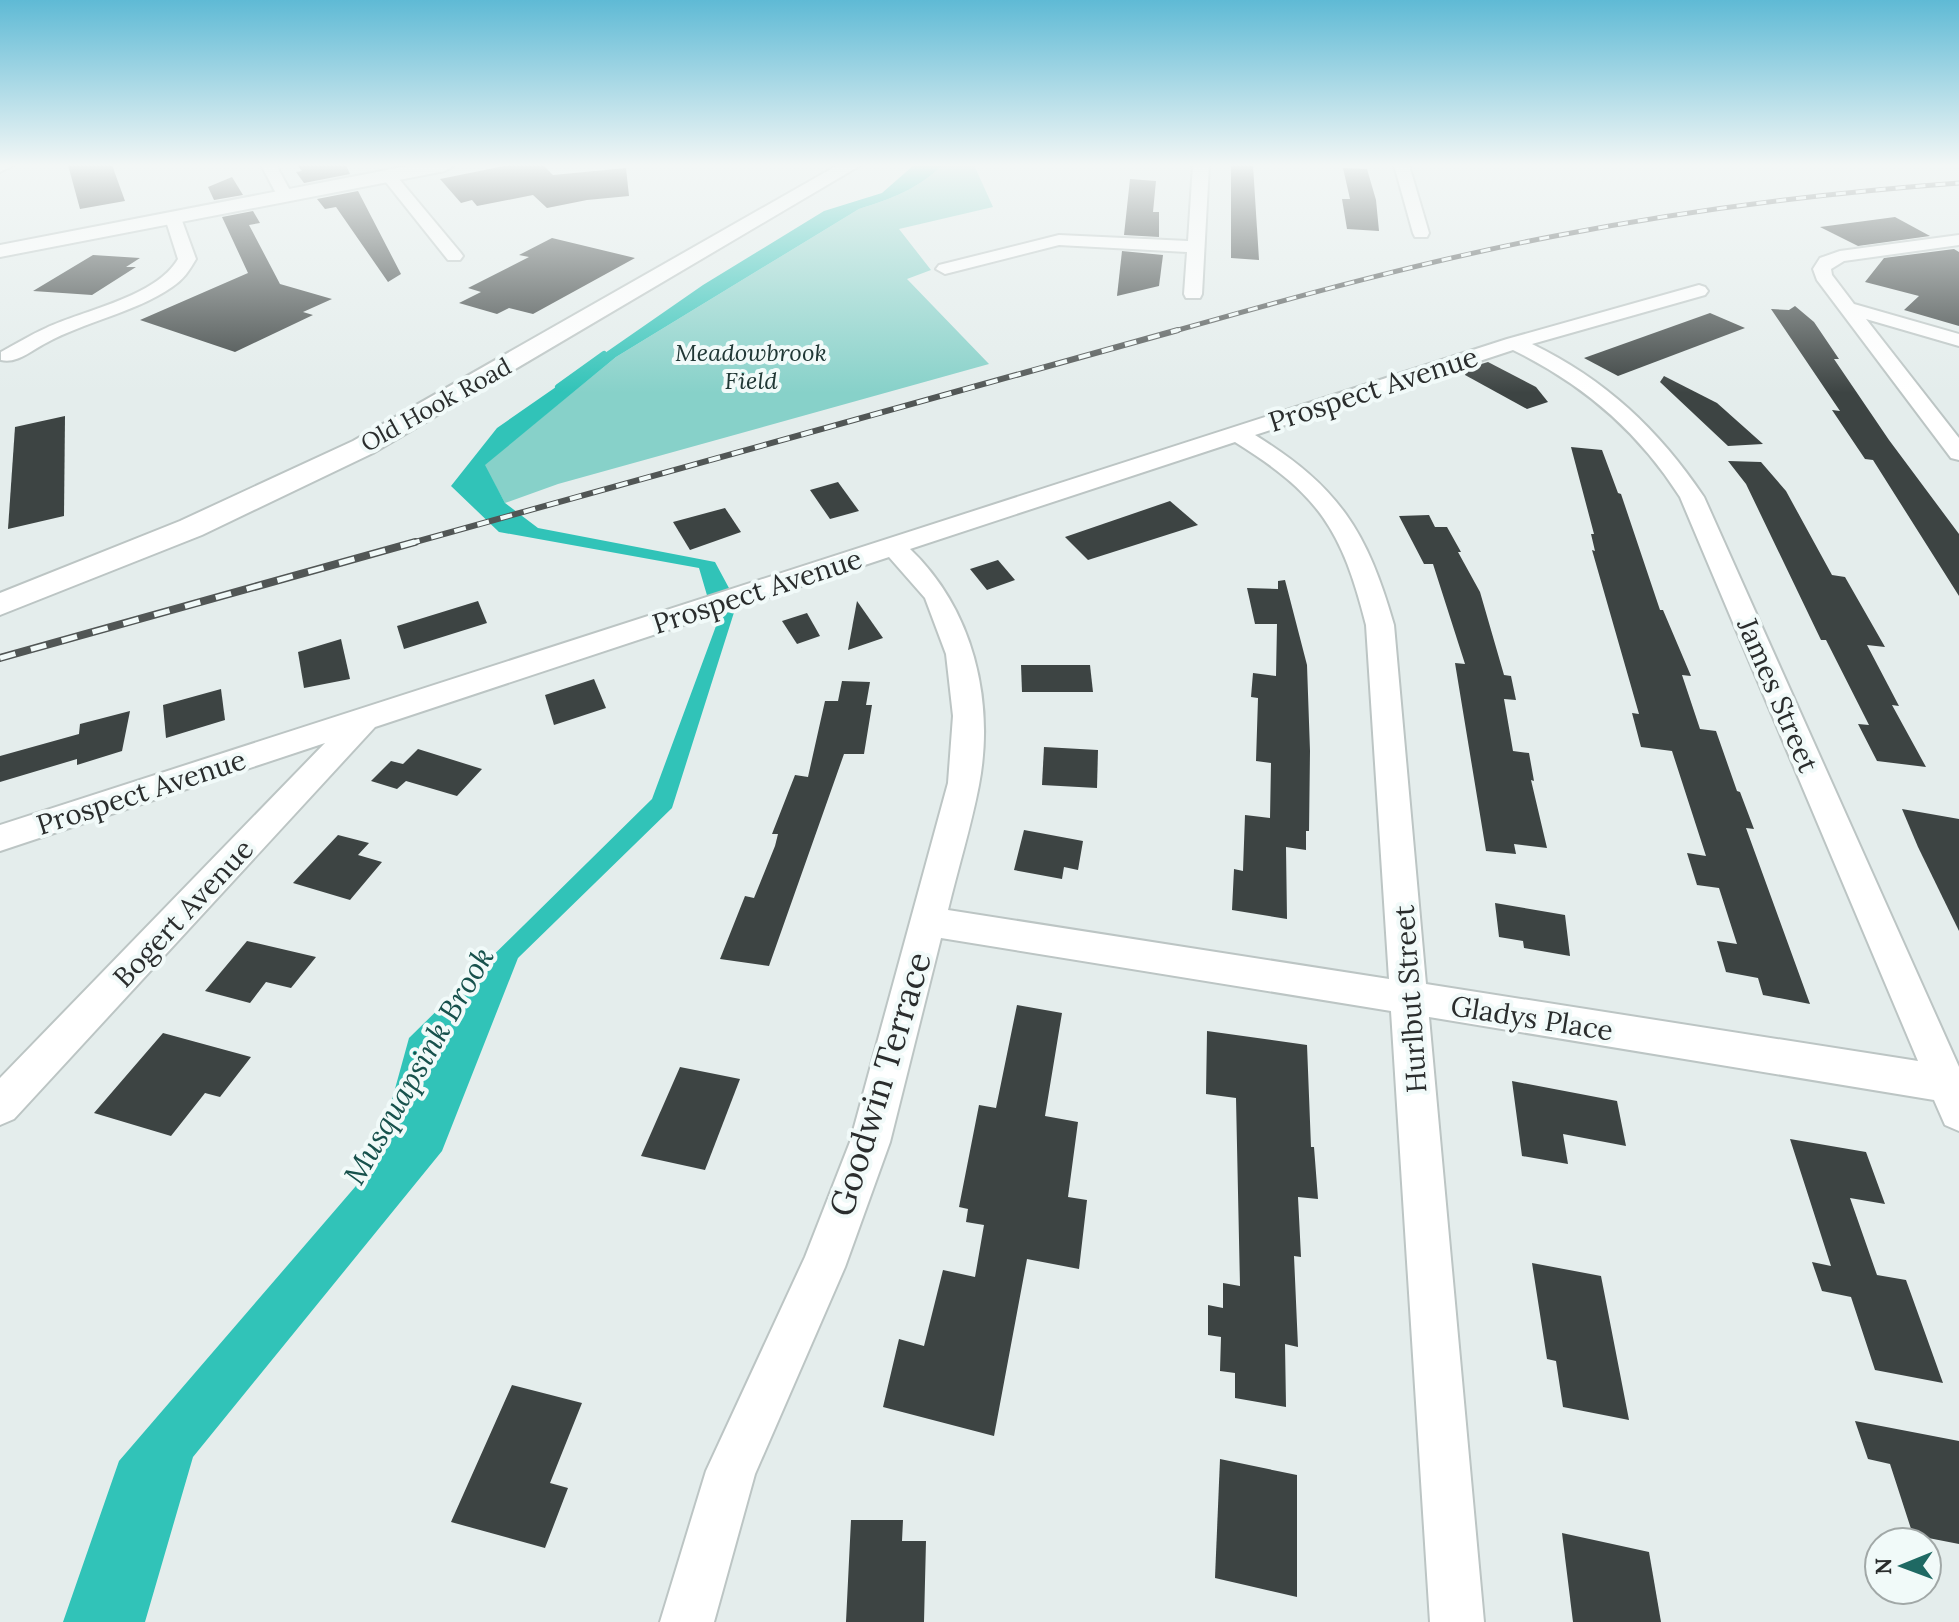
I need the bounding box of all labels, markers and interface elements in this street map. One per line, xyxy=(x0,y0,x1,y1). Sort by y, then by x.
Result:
park label: Meadowbrook Field xyxy=(675,337,827,396)
street label: Prospect Avenue xyxy=(1264,338,1482,440)
street label: Old Hook Road xyxy=(355,350,516,459)
street label: Prospect Avenue xyxy=(648,540,866,642)
street label: James Street xyxy=(1729,611,1827,778)
street label: Prospect Avenue xyxy=(32,741,250,843)
street label: Bogert Avenue xyxy=(105,831,261,995)
street label: Hurlbut Street xyxy=(1385,904,1435,1094)
water label: Musquapsink Brook xyxy=(335,940,502,1191)
street label: Goodwin Terrace xyxy=(819,947,940,1221)
street label: Gladys Place xyxy=(1448,987,1616,1049)
north arrow xyxy=(1863,1526,1943,1606)
text: N xyxy=(1869,1558,1897,1575)

